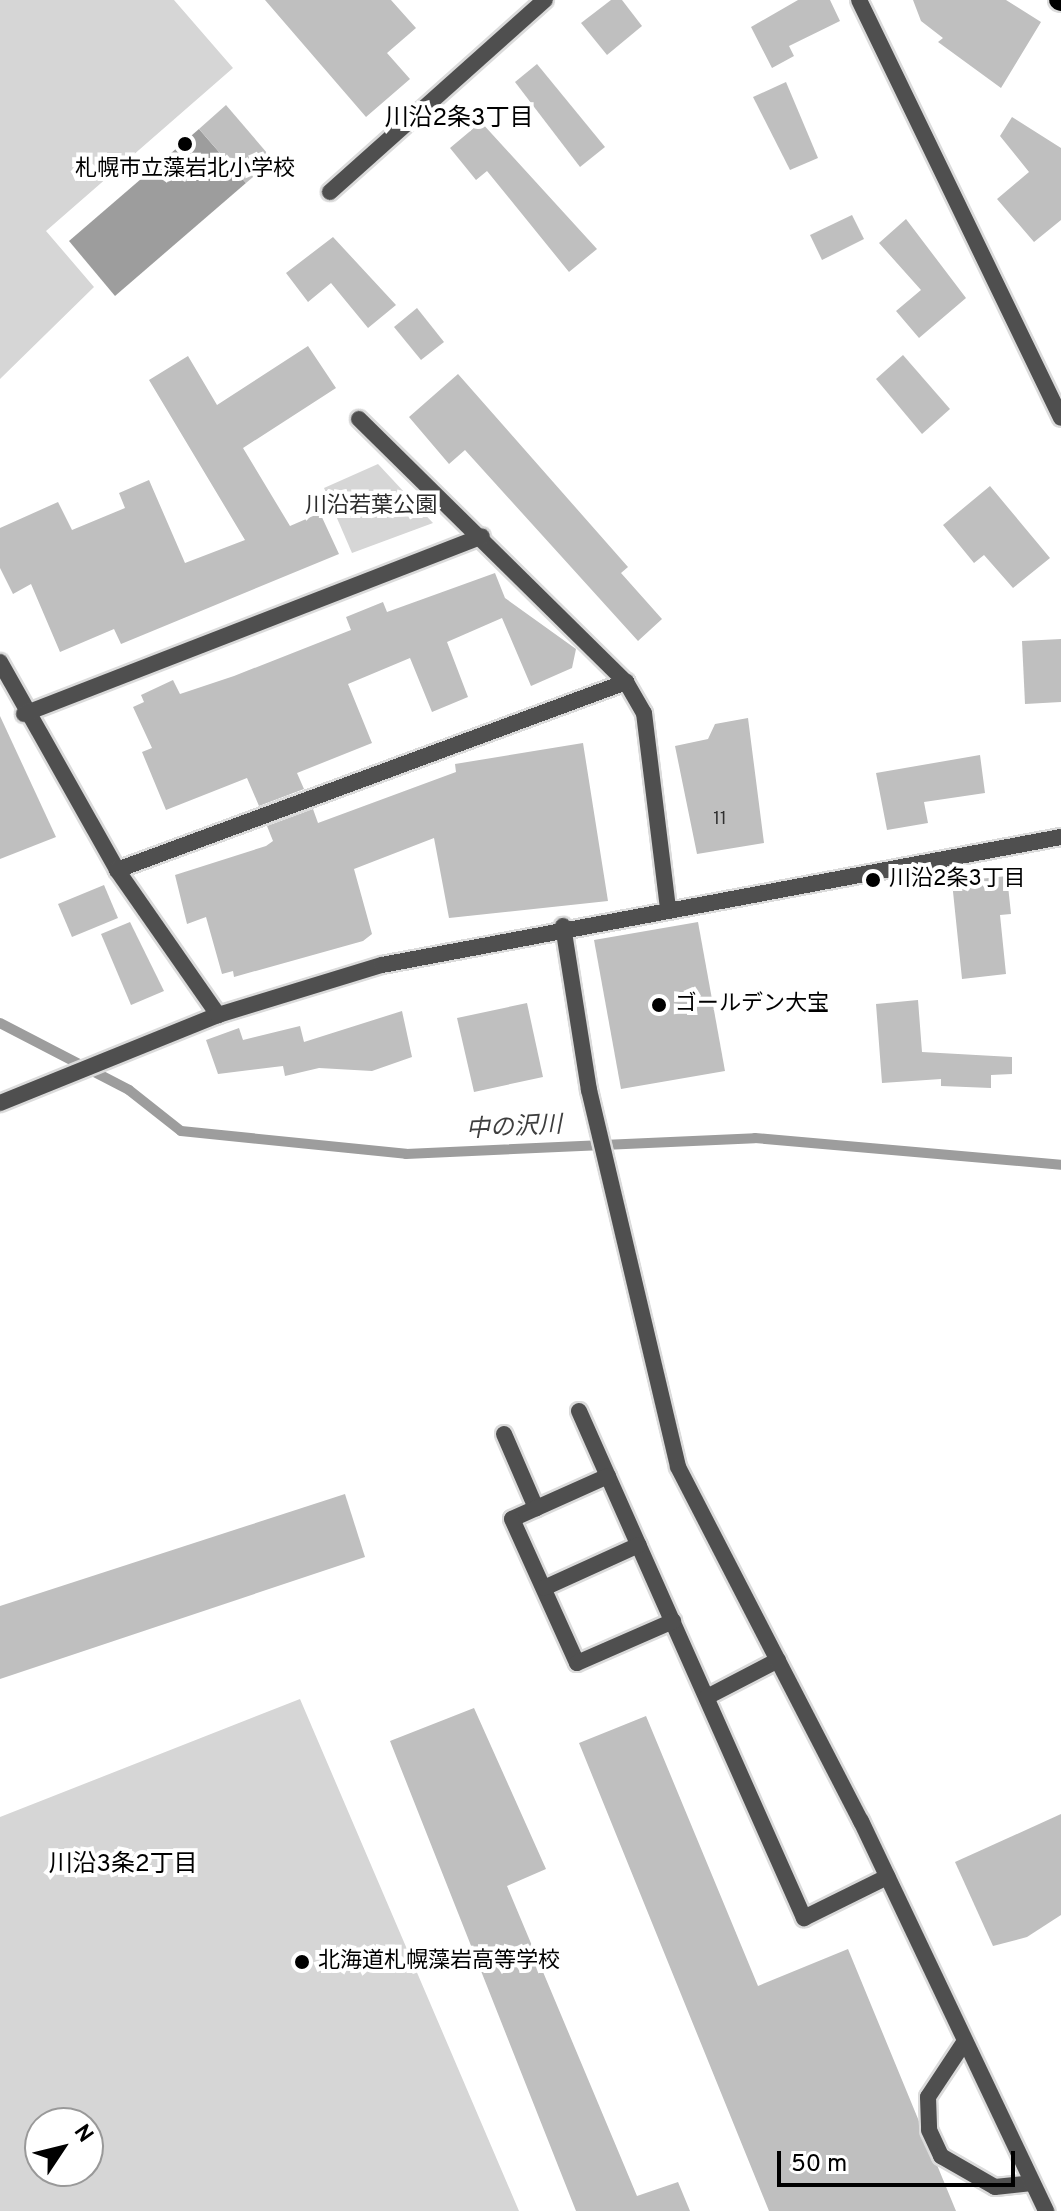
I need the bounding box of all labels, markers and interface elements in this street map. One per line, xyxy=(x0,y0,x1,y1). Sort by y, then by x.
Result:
district label: 川沿2条3丁目 xyxy=(384,106,534,134)
marker: 札幌市立藻岩北小学校 xyxy=(176,135,194,153)
place label: 札幌市立藻岩北小学校 xyxy=(75,157,295,183)
park label: 川沿若葉公園 xyxy=(305,494,437,520)
house number: 11 xyxy=(713,809,727,831)
place label: 川沿2条3丁目 xyxy=(889,867,1026,893)
marker: 川沿2条3丁目 xyxy=(864,871,882,889)
place label: ゴールデン大宝 xyxy=(675,992,829,1018)
marker: ゴールデン大宝 xyxy=(650,996,668,1014)
water label: 中の沢川 xyxy=(465,1112,563,1146)
district label: 川沿3条2丁目 xyxy=(48,1852,198,1880)
place label: 北海道札幌藻岩高等学校 xyxy=(318,1949,560,1975)
marker: 北海道札幌藻岩高等学校 xyxy=(293,1953,311,1971)
north arrow xyxy=(24,2107,104,2187)
text: N xyxy=(67,2120,98,2148)
scale bar xyxy=(781,2135,1019,2185)
text: 50 m xyxy=(791,2150,847,2180)

